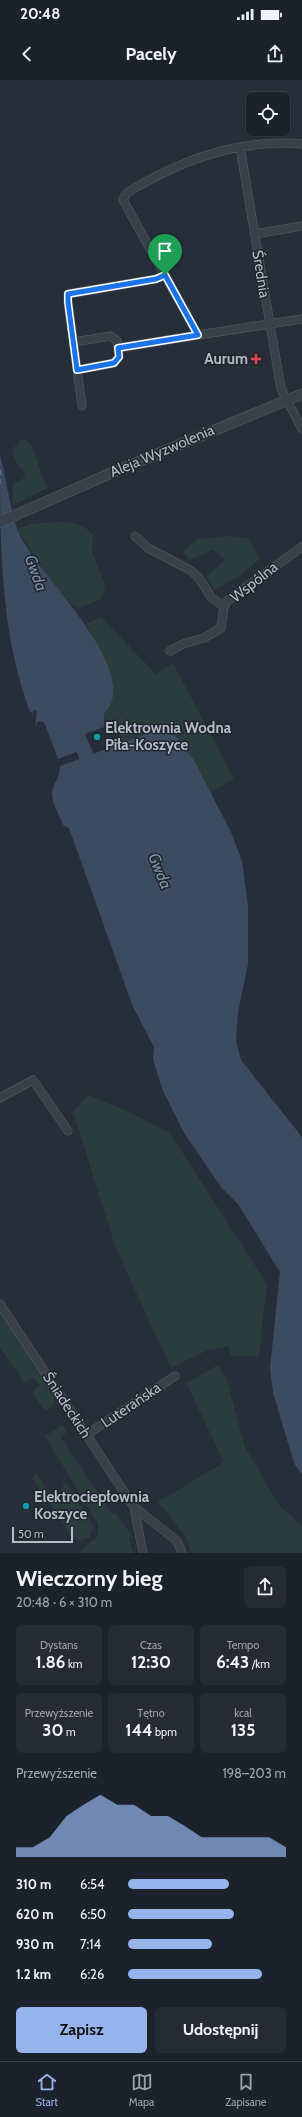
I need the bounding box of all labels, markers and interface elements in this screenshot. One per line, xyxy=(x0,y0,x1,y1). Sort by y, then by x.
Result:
text: 20:48 xyxy=(20,5,60,23)
icon: back xyxy=(16,43,38,65)
text: Pacely xyxy=(125,43,177,65)
icon: share xyxy=(264,43,286,65)
map controls xyxy=(246,92,290,136)
button: locate xyxy=(246,92,290,136)
pin xyxy=(148,234,182,275)
icon: arrive xyxy=(154,240,176,262)
street label: Średnia xyxy=(248,249,275,300)
place label: Aurum xyxy=(204,350,248,368)
marker: Aurum xyxy=(251,354,261,364)
street label: Aleja Wyzwolenia xyxy=(107,421,218,481)
water label: Gwda xyxy=(21,552,51,594)
street label: Wspólna xyxy=(227,557,282,606)
place label: Elektrownia Wodna Piła-Koszyce xyxy=(105,719,232,754)
marker: Elektrownia Wodna Piła-Koszyce xyxy=(92,732,102,742)
water label: Gwda xyxy=(144,850,176,892)
street label: Śniadeckich xyxy=(39,1368,96,1441)
street label: Luterańska xyxy=(98,1378,165,1432)
place label: Elektrociepłownia Koszyce xyxy=(34,1488,150,1523)
marker: Elektrociepłownia Koszyce xyxy=(21,1501,31,1511)
scale bar xyxy=(12,1525,73,1544)
text: 50 m xyxy=(18,1527,44,1541)
text: Wieczorny bieg xyxy=(16,1565,162,1592)
button: share xyxy=(244,1566,286,1608)
text: 20:48 · 6 × 310 m xyxy=(16,1594,112,1610)
text: Dystans xyxy=(40,1638,78,1652)
text: Czas xyxy=(140,1638,162,1652)
text: Tempo xyxy=(227,1638,259,1652)
text: 1.86 xyxy=(36,1652,65,1672)
text: 12:30 xyxy=(131,1652,171,1672)
text: 6:43 xyxy=(216,1652,249,1672)
text: km xyxy=(65,1657,82,1671)
text: /km xyxy=(249,1657,270,1671)
text: Przewyższenie xyxy=(25,1706,93,1720)
text: Tętno xyxy=(137,1706,165,1720)
text: kcal xyxy=(234,1706,252,1720)
text: 30 xyxy=(42,1720,64,1740)
text: 144 xyxy=(125,1720,153,1740)
text: 135 xyxy=(231,1720,255,1740)
text: m xyxy=(64,1725,76,1739)
text: bpm xyxy=(153,1725,177,1739)
text: Przewyższenie xyxy=(16,1765,97,1781)
text: 198–203 m xyxy=(222,1765,286,1781)
text: 310 m xyxy=(16,1876,51,1892)
text: 6:54 xyxy=(80,1876,105,1892)
text: 620 m xyxy=(16,1906,54,1922)
text: 6:50 xyxy=(80,1906,106,1922)
text: 930 m xyxy=(16,1936,54,1952)
text: 7:14 xyxy=(80,1936,101,1952)
text: 1.2 km xyxy=(16,1966,51,1982)
text: 6:26 xyxy=(80,1966,104,1982)
button: Zapisz xyxy=(16,2007,147,2053)
button: Udostępnij xyxy=(155,2007,286,2053)
tab: Start xyxy=(35,2071,58,2109)
tab: Mapa xyxy=(129,2071,154,2109)
tab: Zapisane xyxy=(225,2071,267,2109)

